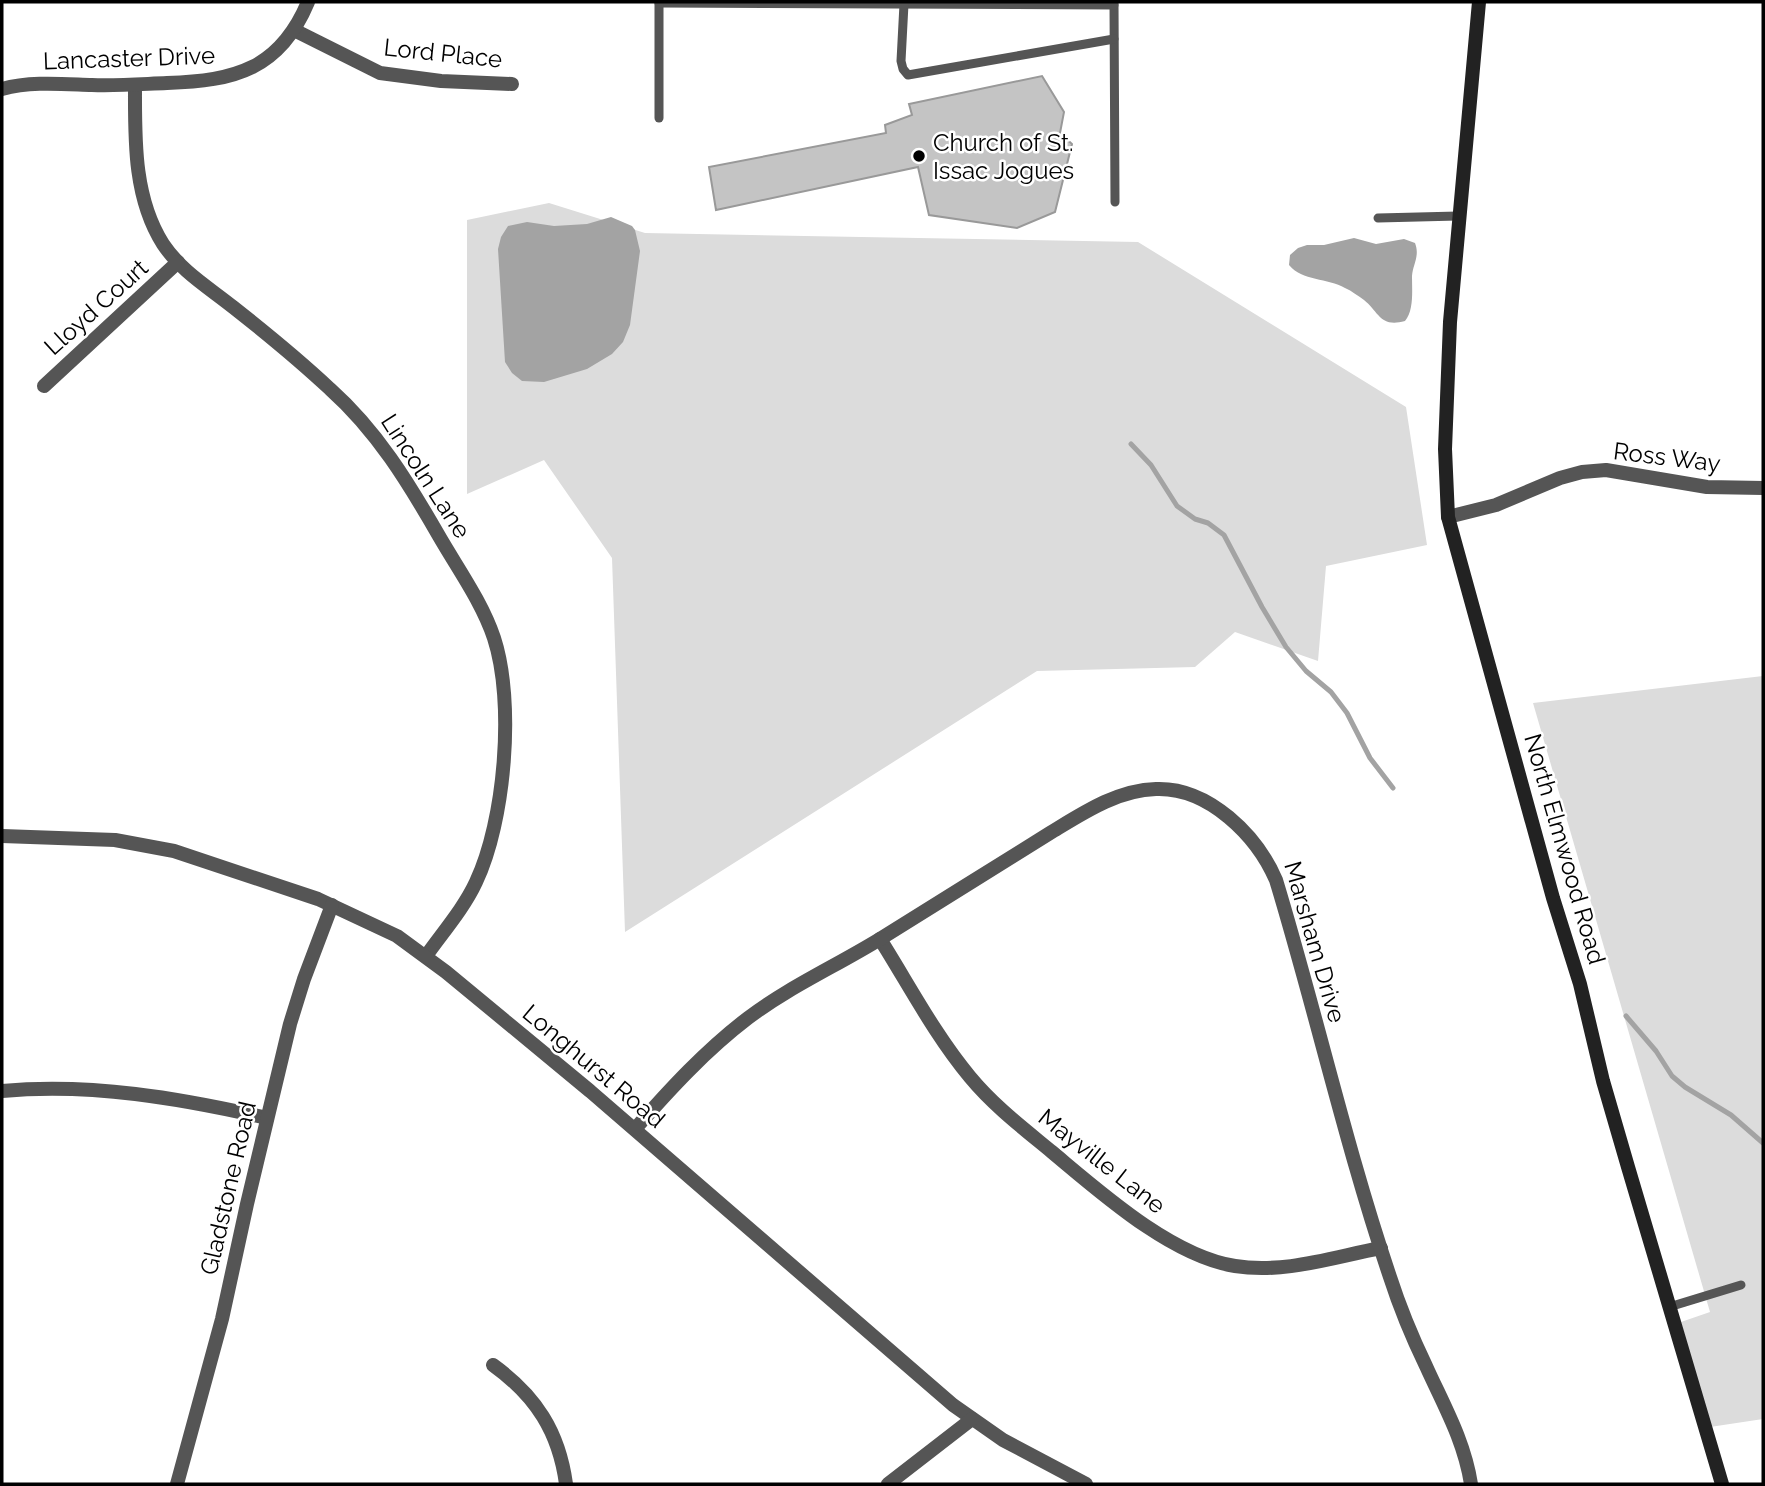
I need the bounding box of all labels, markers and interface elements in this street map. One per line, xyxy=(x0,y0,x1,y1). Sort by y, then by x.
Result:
street label: Lord Place xyxy=(382,32,504,74)
street label: Lancaster Drive xyxy=(43,41,215,75)
place label: Church of St. Issac Jogues xyxy=(933,128,1074,185)
marker: Church of St. Issac Jogues xyxy=(911,148,927,164)
street label: Lloyd Court xyxy=(38,253,154,361)
street label: Lincoln Lane xyxy=(375,408,477,544)
street label: Ross Way xyxy=(1612,436,1722,478)
street label: North Elmwood Road xyxy=(1518,730,1612,968)
street label: Marsham Drive xyxy=(1278,858,1352,1026)
street label: Longhurst Road xyxy=(517,998,671,1134)
street label: Gladstone Road xyxy=(194,1098,262,1278)
street label: Mayville Lane xyxy=(1033,1102,1171,1220)

